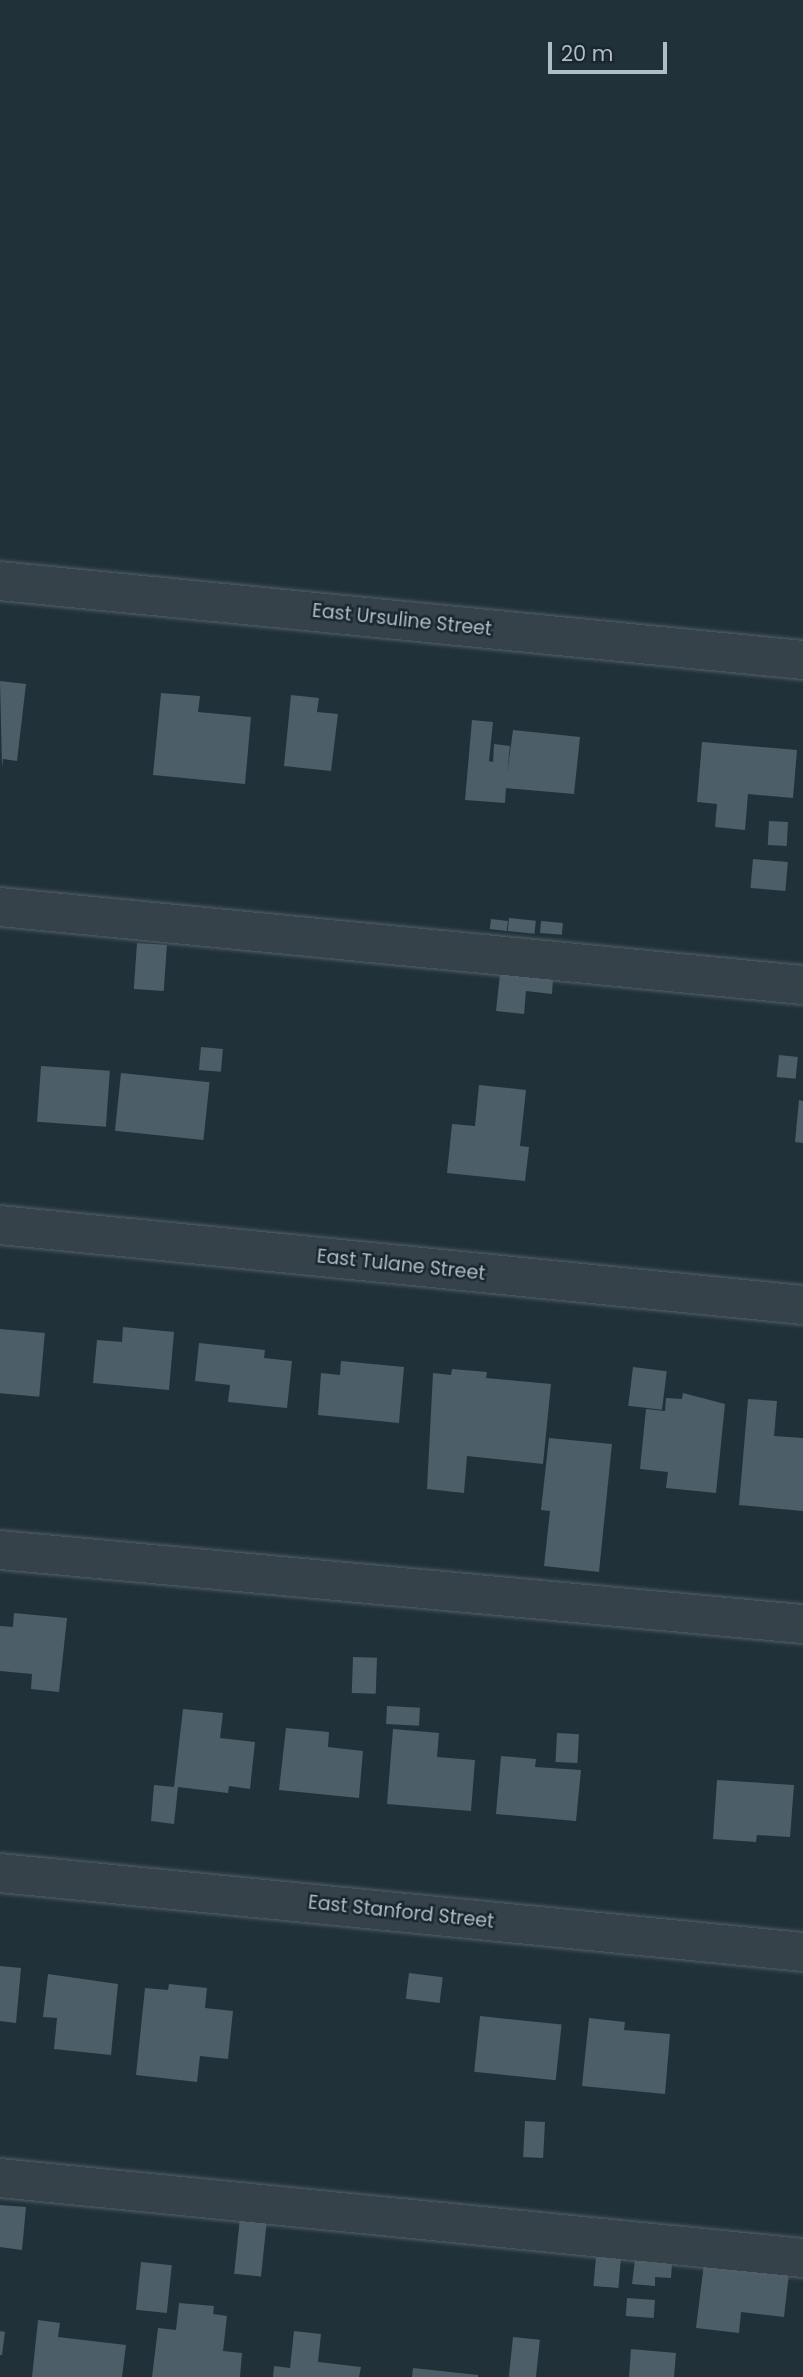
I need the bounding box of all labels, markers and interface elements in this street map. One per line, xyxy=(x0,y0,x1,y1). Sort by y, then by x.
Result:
scale bar xyxy=(551,28,670,72)
text: 20 m xyxy=(561,39,614,68)
street label: East Ursuline Street xyxy=(311,599,493,641)
street label: East Tulane Street xyxy=(316,1245,486,1285)
street label: East Stanford Street xyxy=(307,1891,495,1933)

